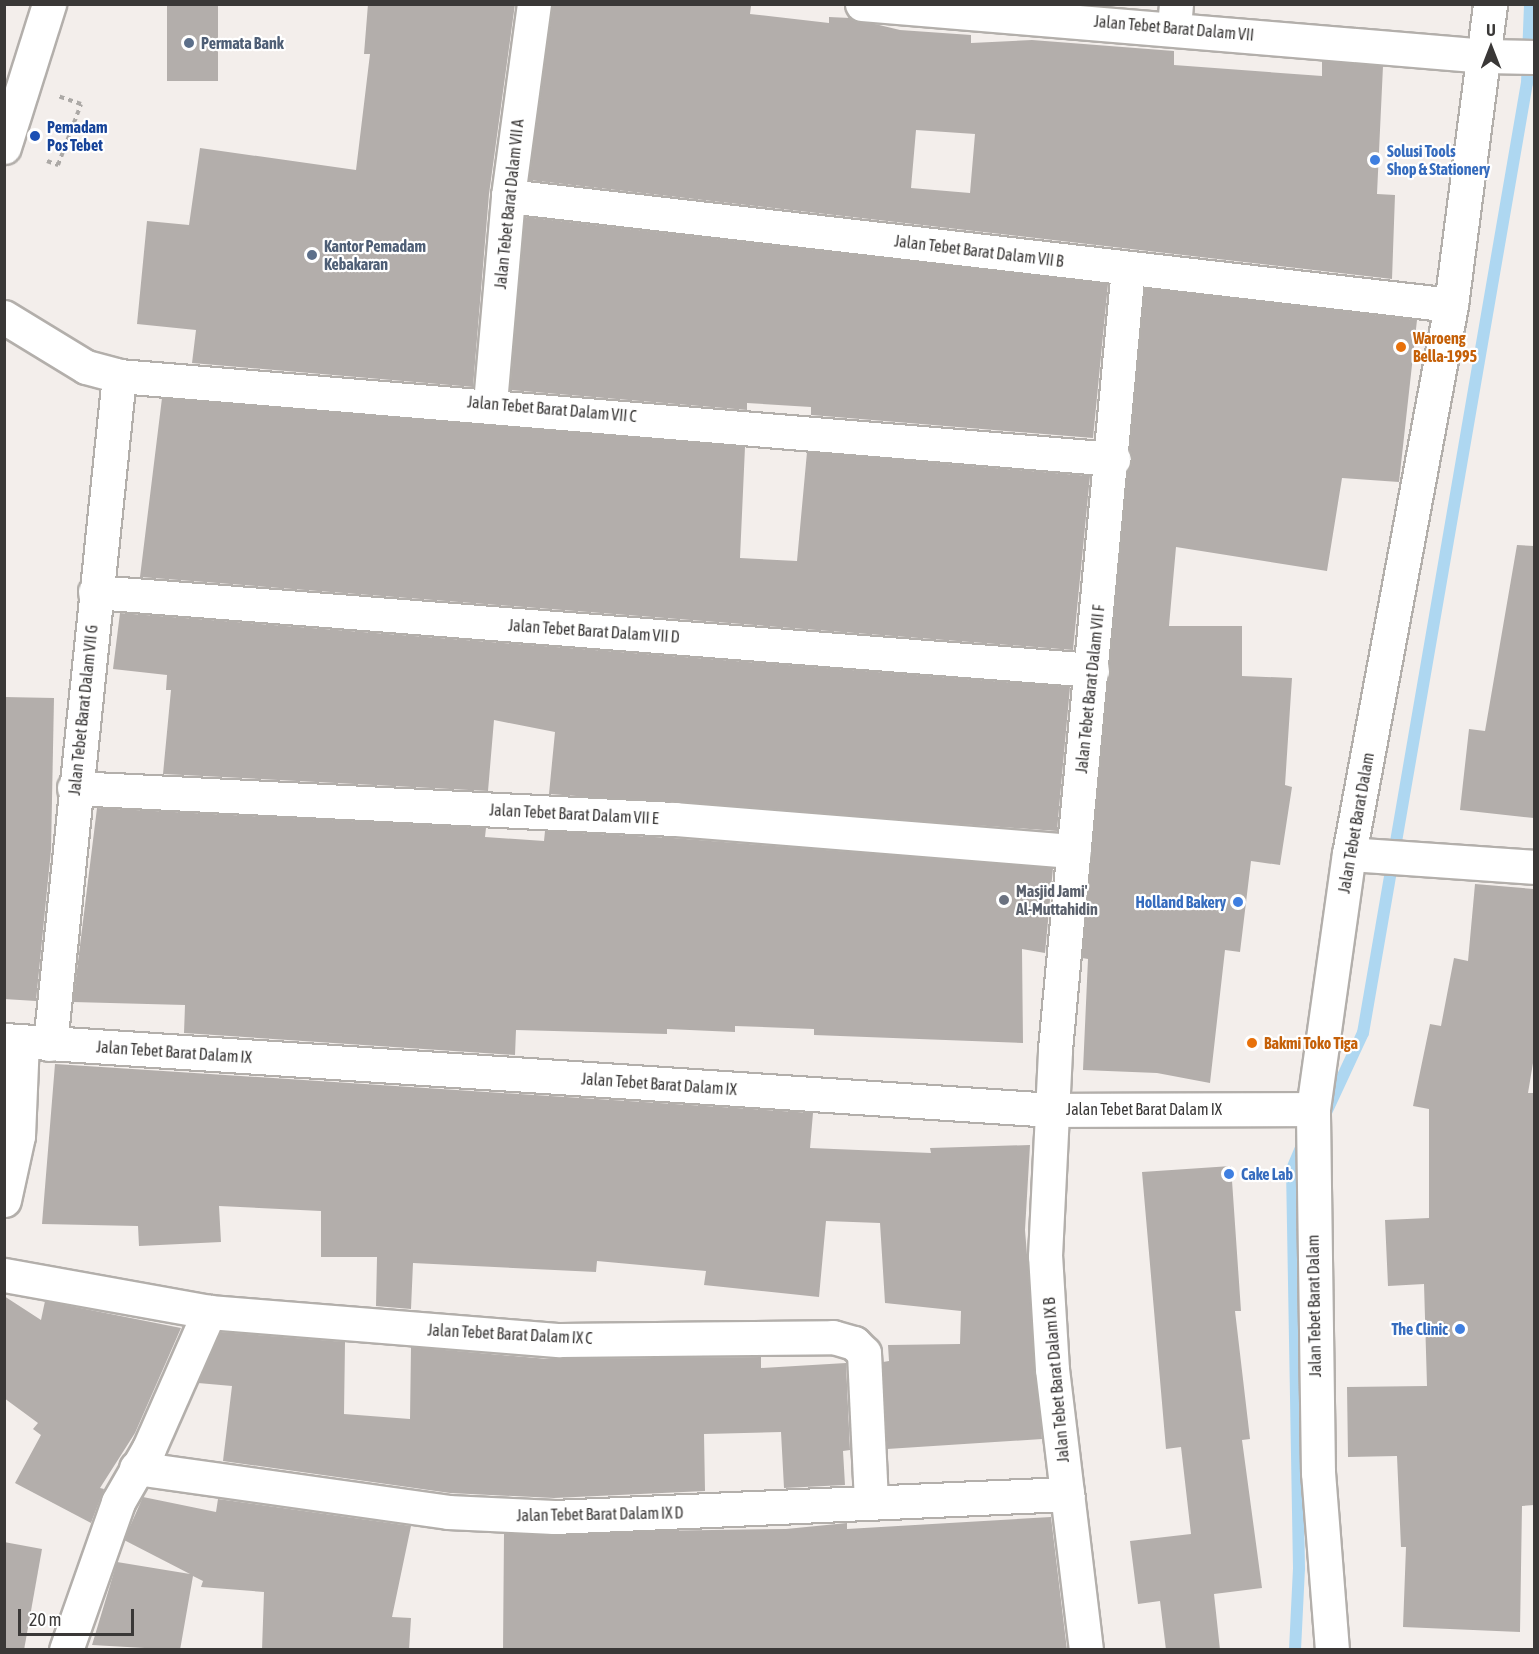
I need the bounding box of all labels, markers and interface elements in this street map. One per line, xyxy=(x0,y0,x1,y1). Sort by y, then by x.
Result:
street label: Jalan Tebet Barat Dalam VII xyxy=(1093,11,1255,45)
north arrow xyxy=(1461,18,1521,78)
text: U xyxy=(1486,21,1496,39)
place label: Permata Bank xyxy=(201,33,284,53)
marker: Permata Bank xyxy=(182,36,196,50)
place label: Pemadam Pos Tebet xyxy=(47,117,107,155)
street label: Jalan Tebet Barat Dalam VII A xyxy=(491,118,527,290)
marker: Pemadam Pos Tebet xyxy=(28,129,42,143)
place label: Solusi Tools Shop & Stationery xyxy=(1387,141,1490,179)
marker: Solusi Tools Shop & Stationery xyxy=(1368,153,1382,167)
street label: Jalan Tebet Barat Dalam VII B xyxy=(893,231,1065,271)
place label: Kantor Pemadam Kebakaran xyxy=(324,236,426,274)
marker: Kantor Pemadam Kebakaran xyxy=(305,248,319,262)
place label: Waroeng Bella-1995 xyxy=(1413,328,1477,366)
marker: Waroeng Bella-1995 xyxy=(1394,340,1408,354)
street label: Jalan Tebet Barat Dalam VII C xyxy=(466,392,638,426)
street label: Jalan Tebet Barat Dalam VII F xyxy=(1072,604,1108,774)
street label: Jalan Tebet Barat Dalam VII D xyxy=(508,615,680,647)
street label: Jalan Tebet Barat Dalam VII G xyxy=(64,624,102,796)
street label: Jalan Tebet Barat Dalam xyxy=(1334,751,1378,895)
street label: Jalan Tebet Barat Dalam VII E xyxy=(489,800,659,828)
place label: Masjid Jami' Al-Muttahidin xyxy=(1016,881,1098,919)
place label: Holland Bakery xyxy=(1135,892,1226,912)
marker: Masjid Jami' Al-Muttahidin xyxy=(997,893,1011,907)
marker: Holland Bakery xyxy=(1231,895,1245,909)
place label: Bakmi Toko Tiga xyxy=(1264,1033,1358,1053)
marker: Bakmi Toko Tiga xyxy=(1245,1036,1259,1050)
street label: Jalan Tebet Barat Dalam IX xyxy=(96,1037,252,1067)
street label: Jalan Tebet Barat Dalam IX xyxy=(581,1069,737,1099)
street label: Jalan Tebet Barat Dalam IX xyxy=(1066,1099,1222,1119)
place label: Cake Lab xyxy=(1241,1164,1293,1184)
marker: Cake Lab xyxy=(1222,1167,1236,1181)
street label: Jalan Tebet Barat Dalam xyxy=(1303,1235,1325,1377)
street label: Jalan Tebet Barat Dalam IX B xyxy=(1039,1297,1073,1463)
place label: The Clinic xyxy=(1392,1319,1448,1339)
street label: Jalan Tebet Barat Dalam IX C xyxy=(427,1320,593,1348)
marker: The Clinic xyxy=(1453,1322,1467,1336)
street label: Jalan Tebet Barat Dalam IX D xyxy=(516,1503,684,1525)
scale bar xyxy=(21,1597,136,1635)
text: 20 m xyxy=(29,1609,61,1630)

